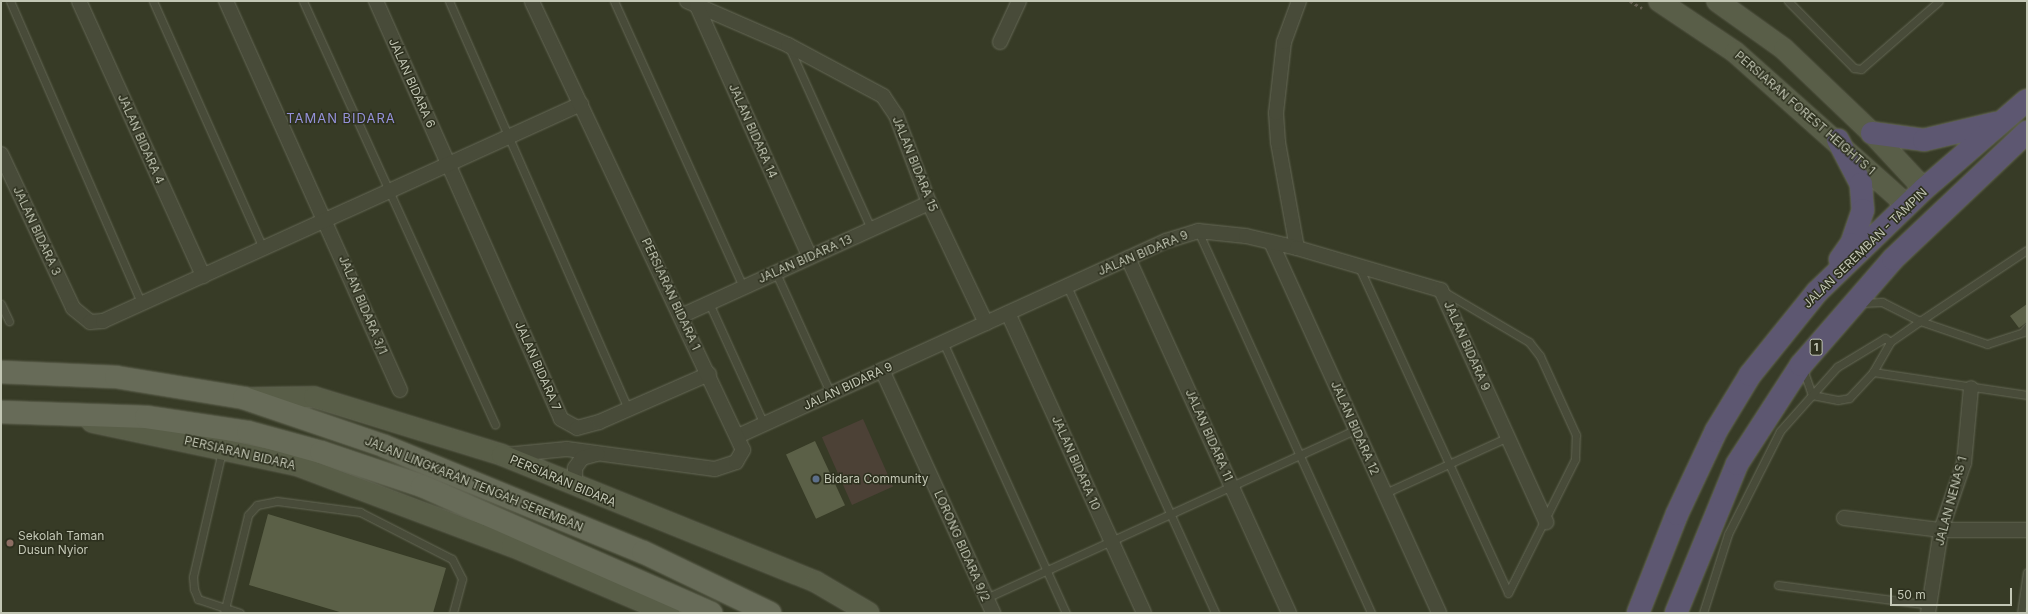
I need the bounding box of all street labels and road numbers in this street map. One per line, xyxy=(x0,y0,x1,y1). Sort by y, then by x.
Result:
street label: JALAN BIDARA 6 xyxy=(386,36,438,130)
street label: PERSIARAN FOREST HEIGHTS 1 xyxy=(1732,48,1878,178)
street label: JALAN BIDARA 14 xyxy=(726,81,780,181)
street label: JALAN BIDARA 4 xyxy=(115,92,167,186)
street label: JALAN BIDARA 15 xyxy=(889,114,941,214)
street label: JALAN BIDARA 3 xyxy=(10,184,64,278)
street label: JALAN SEREMBAN - TAMPIN xyxy=(1800,185,1930,311)
street label: JALAN BIDARA 9 xyxy=(1096,227,1190,279)
street label: JALAN BIDARA 13 xyxy=(756,232,854,286)
street label: PERSIARAN BIDARA 1 xyxy=(639,236,703,352)
street label: JALAN BIDARA 3/1 xyxy=(336,253,390,357)
street label: JALAN BIDARA 9 xyxy=(1441,299,1493,393)
street label: JALAN BIDARA 7 xyxy=(512,319,564,413)
road number: 1 xyxy=(1809,338,1823,356)
street label: JALAN BIDARA 9 xyxy=(801,359,895,413)
street label: JALAN BIDARA 12 xyxy=(1328,379,1382,477)
street label: JALAN BIDARA 11 xyxy=(1182,387,1236,483)
street label: JALAN BIDARA 10 xyxy=(1049,414,1103,512)
street label: PERSIARAN BIDARA xyxy=(183,433,297,473)
street label: JALAN LINGKARAN TENGAH SEREMBAN xyxy=(363,433,585,535)
street label: PERSIARAN BIDARA xyxy=(508,452,618,510)
street label: JALAN NENAS 1 xyxy=(1932,455,1970,547)
street label: LORONG BIDARA 9/2 xyxy=(931,488,993,604)

